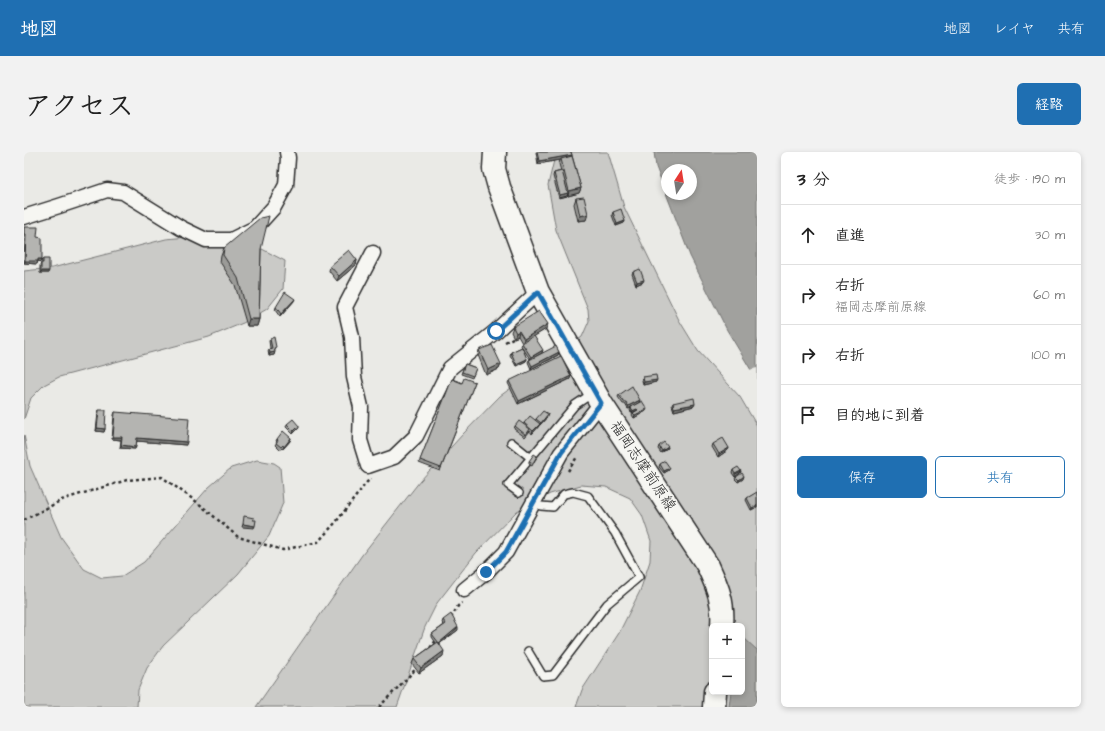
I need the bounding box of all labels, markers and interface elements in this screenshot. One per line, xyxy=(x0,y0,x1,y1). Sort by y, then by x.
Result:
text: 地図 xyxy=(20,16,58,43)
text: 地図 xyxy=(944,19,972,39)
text: レイヤ xyxy=(994,19,1035,39)
text: 共有 xyxy=(1057,19,1085,39)
button: 経路 xyxy=(1017,83,1081,125)
text: アクセス xyxy=(24,87,134,126)
north arrow xyxy=(661,164,697,200)
text: 3 分 xyxy=(797,168,829,192)
text: 徒歩 · 190 m xyxy=(994,170,1065,188)
icon: ahead xyxy=(797,224,819,246)
text: 直進 xyxy=(835,225,865,246)
text: 30 m xyxy=(1035,226,1065,244)
text: 右折 xyxy=(835,275,865,296)
icon: right xyxy=(797,284,819,306)
text: 60 m xyxy=(1033,286,1065,304)
text: 福岡志摩前原線 xyxy=(835,298,926,316)
route start xyxy=(487,322,505,340)
icon: right xyxy=(797,344,819,366)
text: 右折 xyxy=(835,345,865,366)
text: 100 m xyxy=(1032,346,1065,364)
icon: arrive xyxy=(797,404,819,426)
text: 目的地に到着 xyxy=(835,405,925,426)
street label: 福岡志摩前原線 xyxy=(605,417,681,515)
button: 保存 xyxy=(797,456,927,498)
button: 共有 xyxy=(935,456,1065,498)
route end xyxy=(477,563,495,581)
map controls xyxy=(709,623,745,695)
button: + xyxy=(709,623,745,659)
button: − xyxy=(709,659,745,695)

